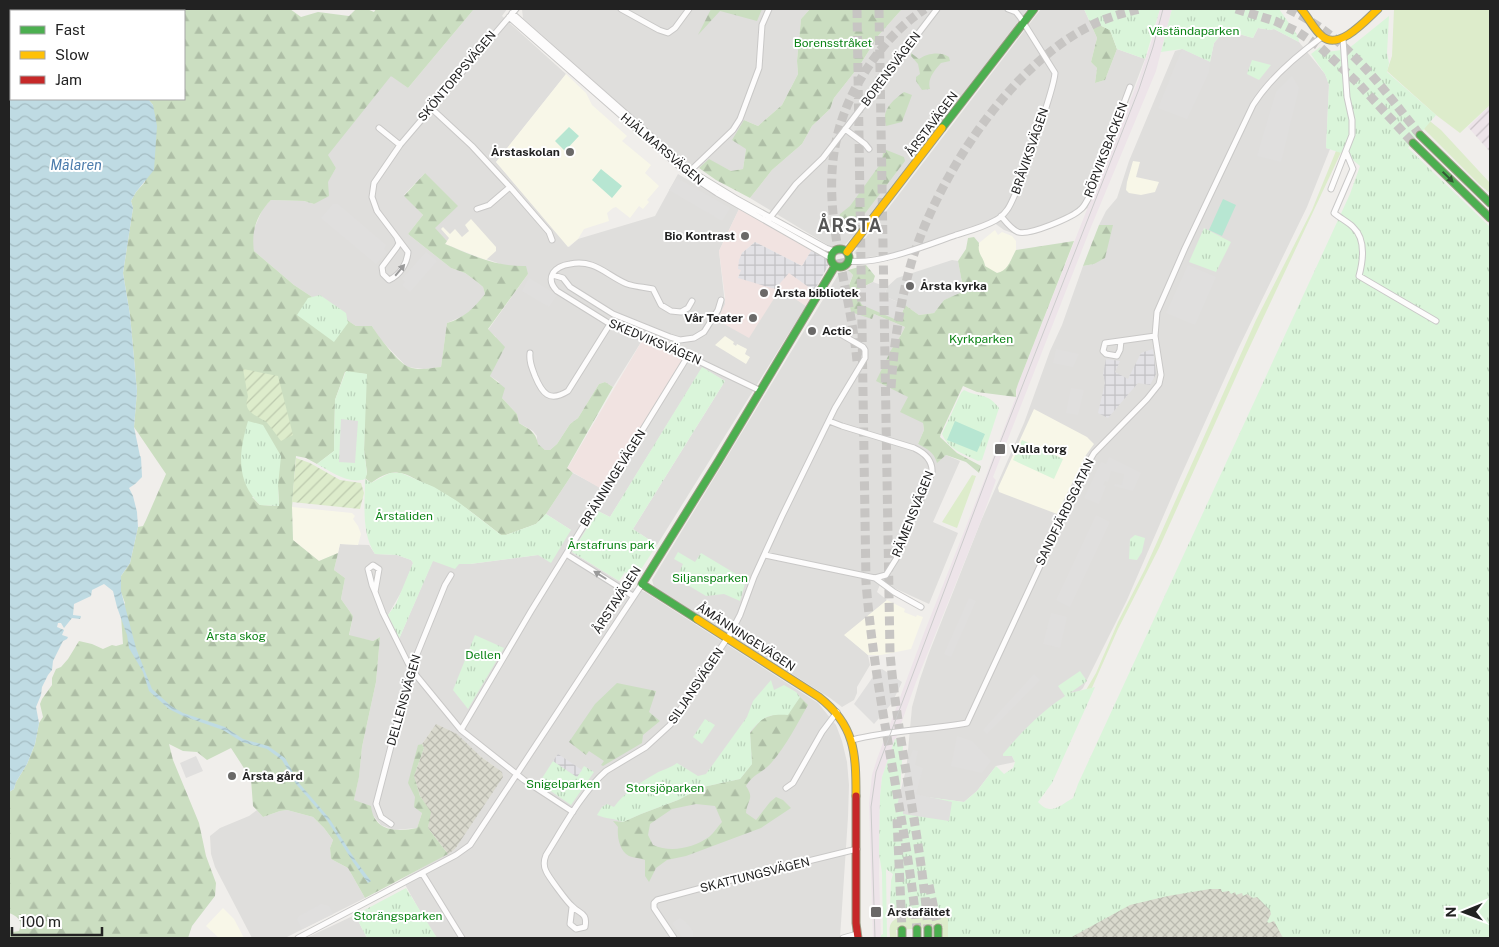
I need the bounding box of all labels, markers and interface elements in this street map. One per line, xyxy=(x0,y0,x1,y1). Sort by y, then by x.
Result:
legend xyxy=(10,10,185,100)
text: Fast xyxy=(55,21,85,38)
park label: Väständaparken xyxy=(1149,24,1239,38)
street label: SKÖNTORPSVÄGEN xyxy=(415,28,499,124)
street label: BORENSVÄGEN xyxy=(858,29,924,109)
park label: Borensstråket xyxy=(794,36,873,50)
text: Slow xyxy=(55,46,90,63)
text: Jam xyxy=(55,71,82,88)
street label: ÅRSTAVÄGEN xyxy=(903,89,961,159)
street label: RÖRVIKSBACKEN xyxy=(1081,100,1131,200)
street label: BRÅVIKSVÄGEN xyxy=(1009,106,1051,196)
street label: HJÄLMARSVÄGEN xyxy=(618,110,706,188)
place label: Årstaskolan xyxy=(491,145,560,159)
marker: Årstaskolan xyxy=(564,146,576,158)
water label: Mälaren xyxy=(50,157,102,173)
one-way arrow xyxy=(1441,171,1453,183)
district label: ÅRSTA xyxy=(817,213,883,236)
place label: Bio Kontrast xyxy=(664,229,735,243)
marker: Bio Kontrast xyxy=(739,230,751,242)
one-way arrow xyxy=(395,263,406,276)
place label: Årsta kyrka xyxy=(920,279,987,293)
marker: Årsta kyrka xyxy=(904,280,916,292)
place label: Årsta bibliotek xyxy=(774,286,859,300)
marker: Årsta bibliotek xyxy=(758,287,770,299)
place label: Vår Teater xyxy=(684,311,743,325)
marker: Vår Teater xyxy=(747,312,759,324)
street label: SKEDVIKSVÄGEN xyxy=(607,316,703,368)
place label: Actic xyxy=(822,324,852,338)
marker: Actic xyxy=(806,325,818,337)
park label: Kyrkparken xyxy=(949,332,1013,346)
street label: BRÄNNINGEVÄGEN xyxy=(577,427,649,529)
marker: Valla torg xyxy=(993,442,1007,456)
place label: Valla torg xyxy=(1011,442,1067,456)
street label: SANDFJÄRDSGATAN xyxy=(1033,456,1097,568)
street label: RÄMENSVÄGEN xyxy=(889,469,937,559)
park label: Årstaliden xyxy=(375,509,433,523)
park label: Årstafruns park xyxy=(567,538,655,552)
street label: ÅRSTAVÄGEN xyxy=(590,564,644,636)
one-way arrow xyxy=(593,570,606,580)
park label: Siljansparken xyxy=(672,571,748,585)
street label: ÅMÄNNINGEVÄGEN xyxy=(694,600,798,674)
park label: Årsta skog xyxy=(206,629,266,643)
street label: SILJANSVÄGEN xyxy=(665,645,727,727)
park label: Dellen xyxy=(465,648,501,662)
street label: DELLENSVÄGEN xyxy=(384,653,424,747)
place label: Årsta gård xyxy=(242,769,303,783)
marker: Årsta gård xyxy=(226,770,238,782)
park label: Snigelparken xyxy=(526,777,600,791)
park label: Storsjöparken xyxy=(626,781,704,795)
street label: SKATTUNGSVÄGEN xyxy=(699,855,811,895)
north arrow xyxy=(1439,887,1489,937)
scale bar xyxy=(12,904,102,936)
marker: Årstafältet xyxy=(869,905,883,919)
place label: Årstafältet xyxy=(887,905,950,919)
text: N xyxy=(1443,907,1459,918)
park label: Storängsparken xyxy=(353,909,443,923)
text: 100 m xyxy=(20,913,61,930)

